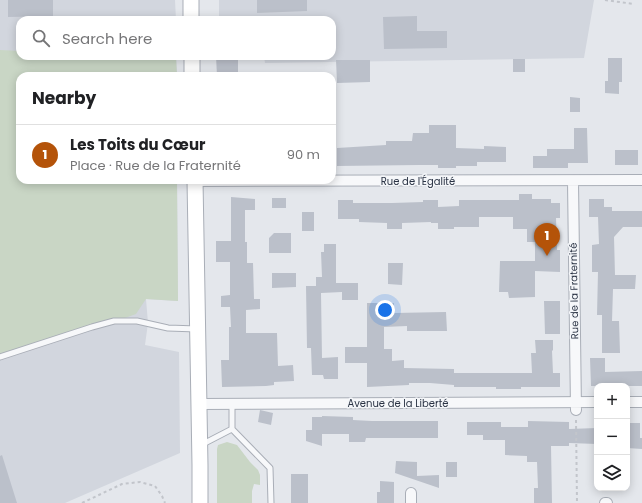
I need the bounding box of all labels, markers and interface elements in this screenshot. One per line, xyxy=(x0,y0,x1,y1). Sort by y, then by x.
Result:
search box xyxy=(16,16,336,60)
icon: search xyxy=(30,27,52,49)
text: Search here xyxy=(62,28,152,49)
text: Nearby xyxy=(32,86,96,110)
text: Les Toits du Cœur xyxy=(70,134,205,155)
text: 1 xyxy=(43,145,47,164)
text: 90 m xyxy=(287,145,320,164)
text: Place · Rue de la Fraternité xyxy=(70,156,241,175)
street label: Rue de l'Égalité xyxy=(381,174,455,189)
pin: 1 xyxy=(534,223,560,256)
street label: Rue de la Fraternité xyxy=(566,243,582,339)
your location xyxy=(375,300,395,320)
map controls xyxy=(594,383,630,491)
button: + xyxy=(594,383,630,419)
street label: Avenue de la Liberté xyxy=(347,396,449,411)
button: − xyxy=(594,419,630,455)
button: layers xyxy=(594,455,630,491)

